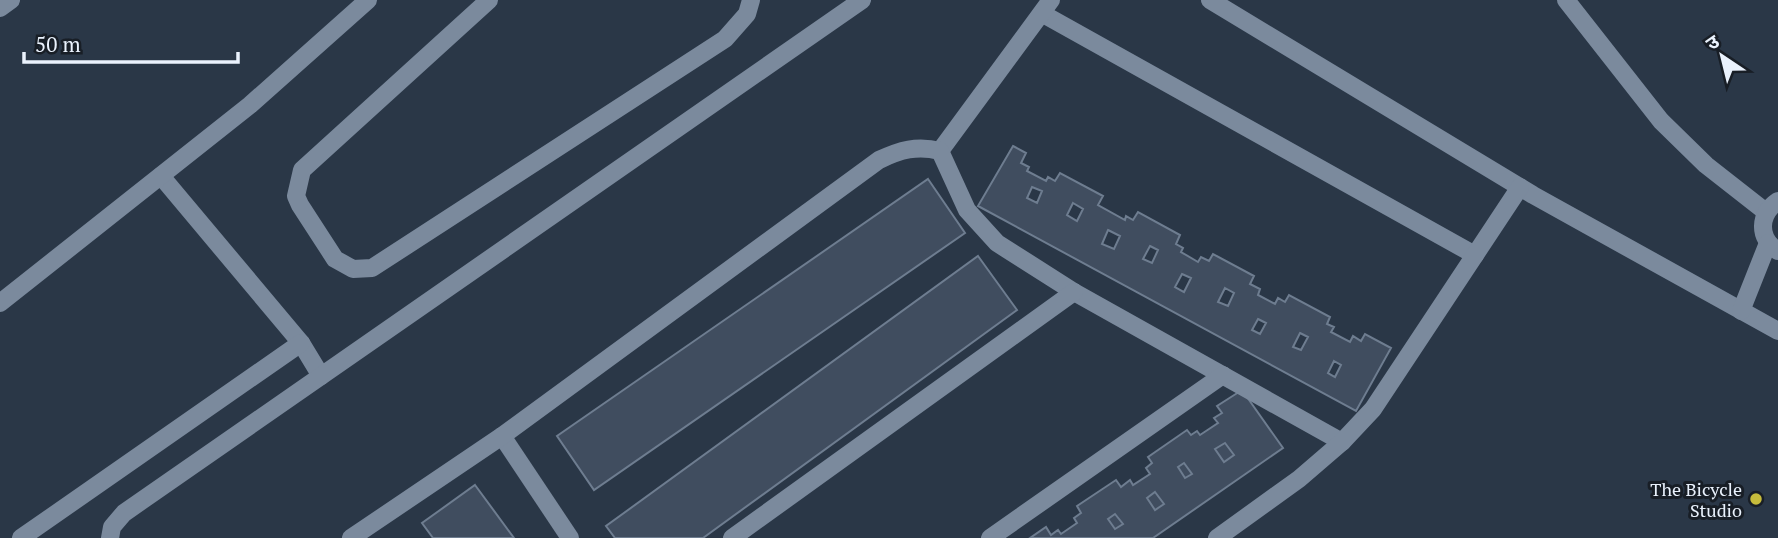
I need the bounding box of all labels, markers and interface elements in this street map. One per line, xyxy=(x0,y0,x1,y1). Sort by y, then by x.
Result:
scale bar xyxy=(24,21,238,65)
north arrow xyxy=(1687,21,1757,91)
text: उ xyxy=(1700,28,1724,55)
text: 50 m xyxy=(35,30,81,58)
place label: The Bicycle Studio xyxy=(1650,477,1742,522)
marker: The Bicycle Studio xyxy=(1748,491,1764,507)

